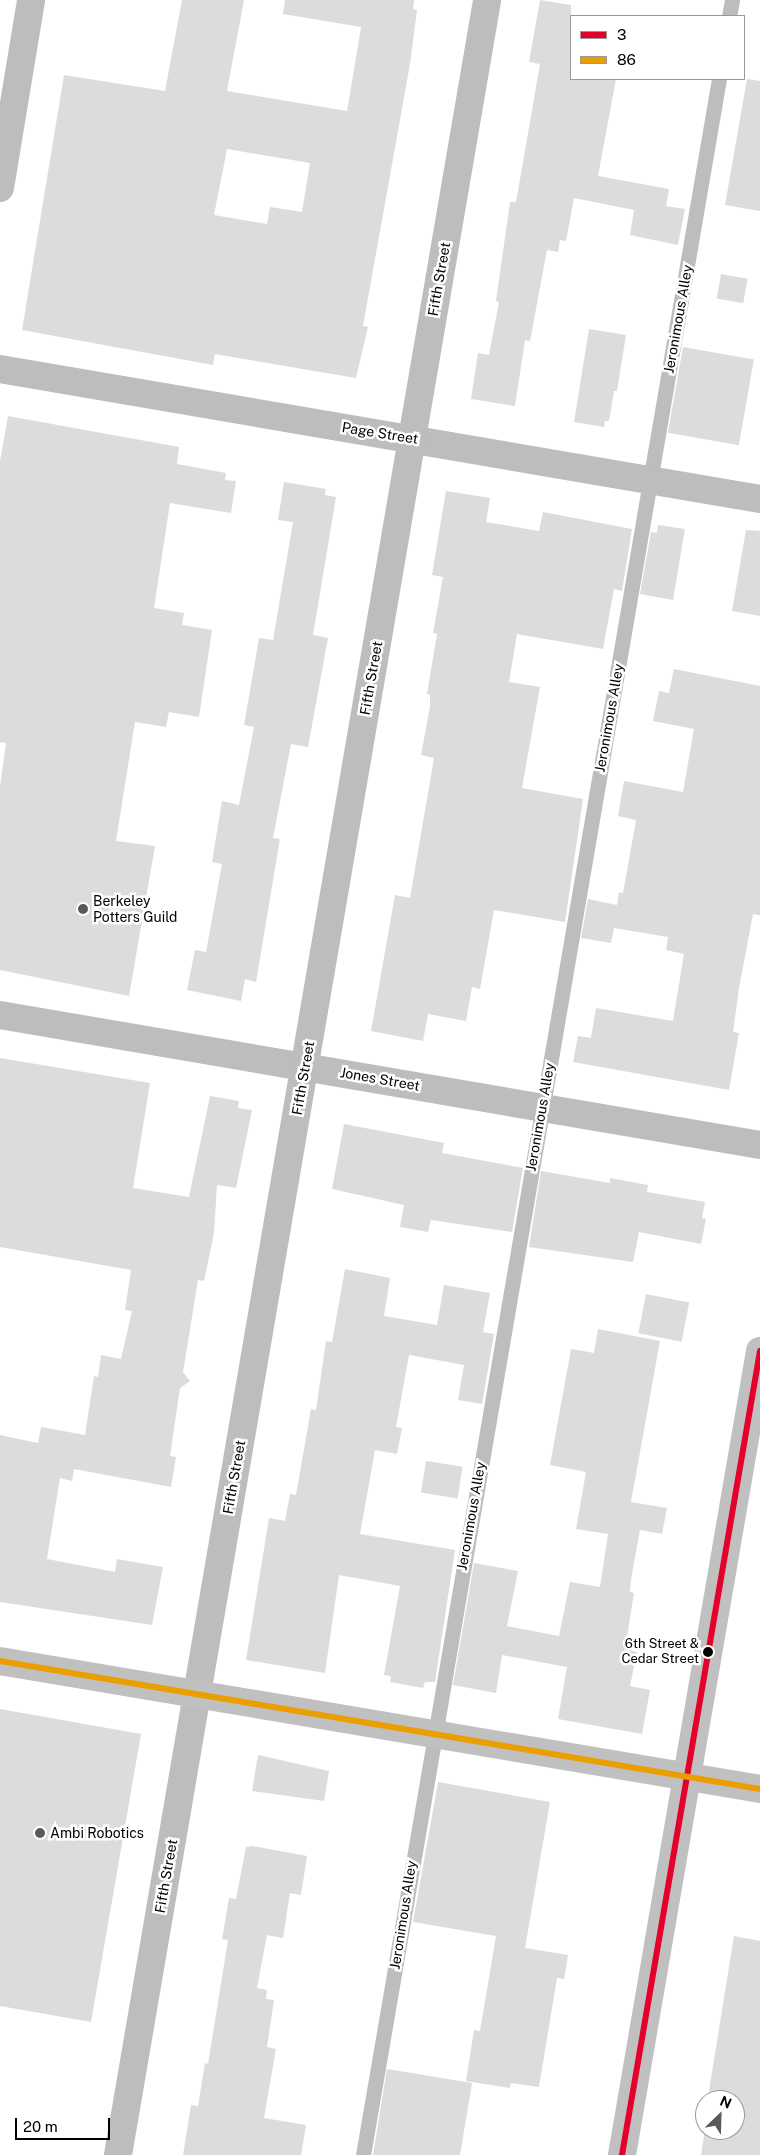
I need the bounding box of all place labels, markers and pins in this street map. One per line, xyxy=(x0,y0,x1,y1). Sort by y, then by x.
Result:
place label: Berkeley Potters Guild xyxy=(93,893,178,926)
marker: Berkeley Potters Guild xyxy=(77,903,89,915)
place label: 6th Street & Cedar Street xyxy=(622,1637,699,1668)
marker: 6th Street & Cedar Street xyxy=(703,1647,713,1657)
place label: Ambi Robotics xyxy=(50,1825,144,1841)
marker: Ambi Robotics xyxy=(34,1827,46,1839)

